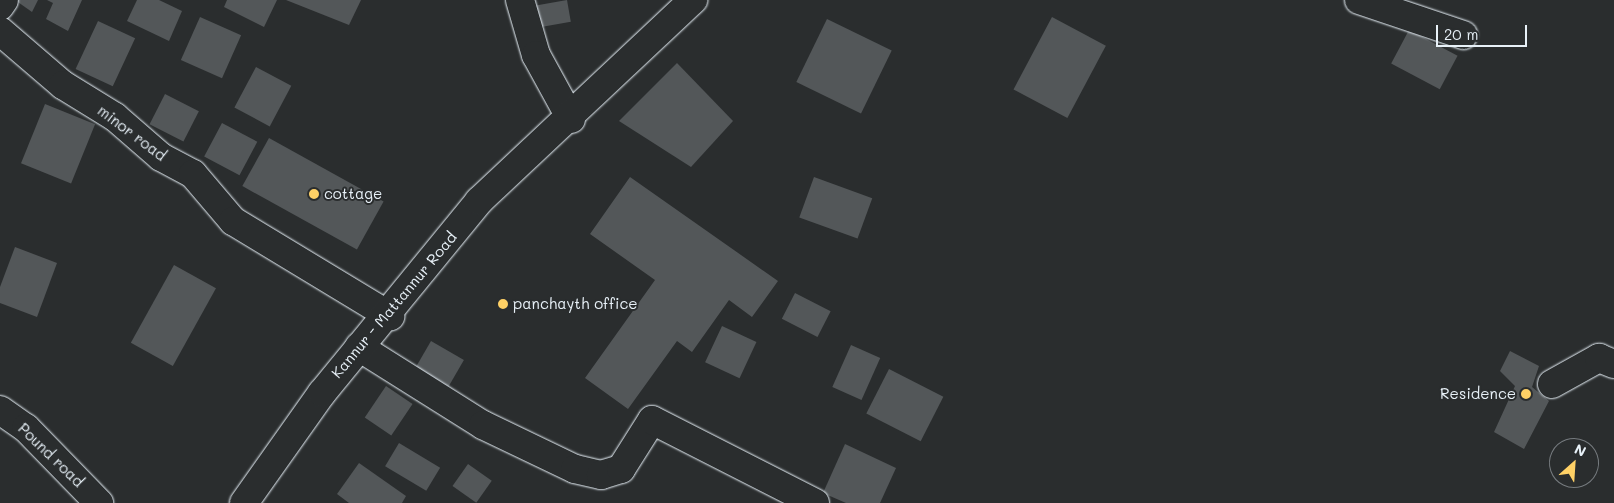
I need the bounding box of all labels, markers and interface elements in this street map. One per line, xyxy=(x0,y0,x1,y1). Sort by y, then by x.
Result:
scale bar xyxy=(1439,15,1530,47)
text: 20 m xyxy=(1444,24,1478,44)
street label: minor road xyxy=(94,101,170,165)
place label: cottage xyxy=(324,185,382,203)
marker: cottage xyxy=(308,188,320,200)
street label: Kannur - Mattannur Road xyxy=(328,228,460,382)
place label: panchayth office xyxy=(513,295,637,313)
marker: panchayth office xyxy=(497,298,509,310)
place label: Residence xyxy=(1440,385,1516,403)
marker: Residence xyxy=(1520,388,1532,400)
street label: Pound road xyxy=(14,419,88,491)
north arrow xyxy=(1549,438,1599,488)
text: N xyxy=(1571,439,1589,461)

